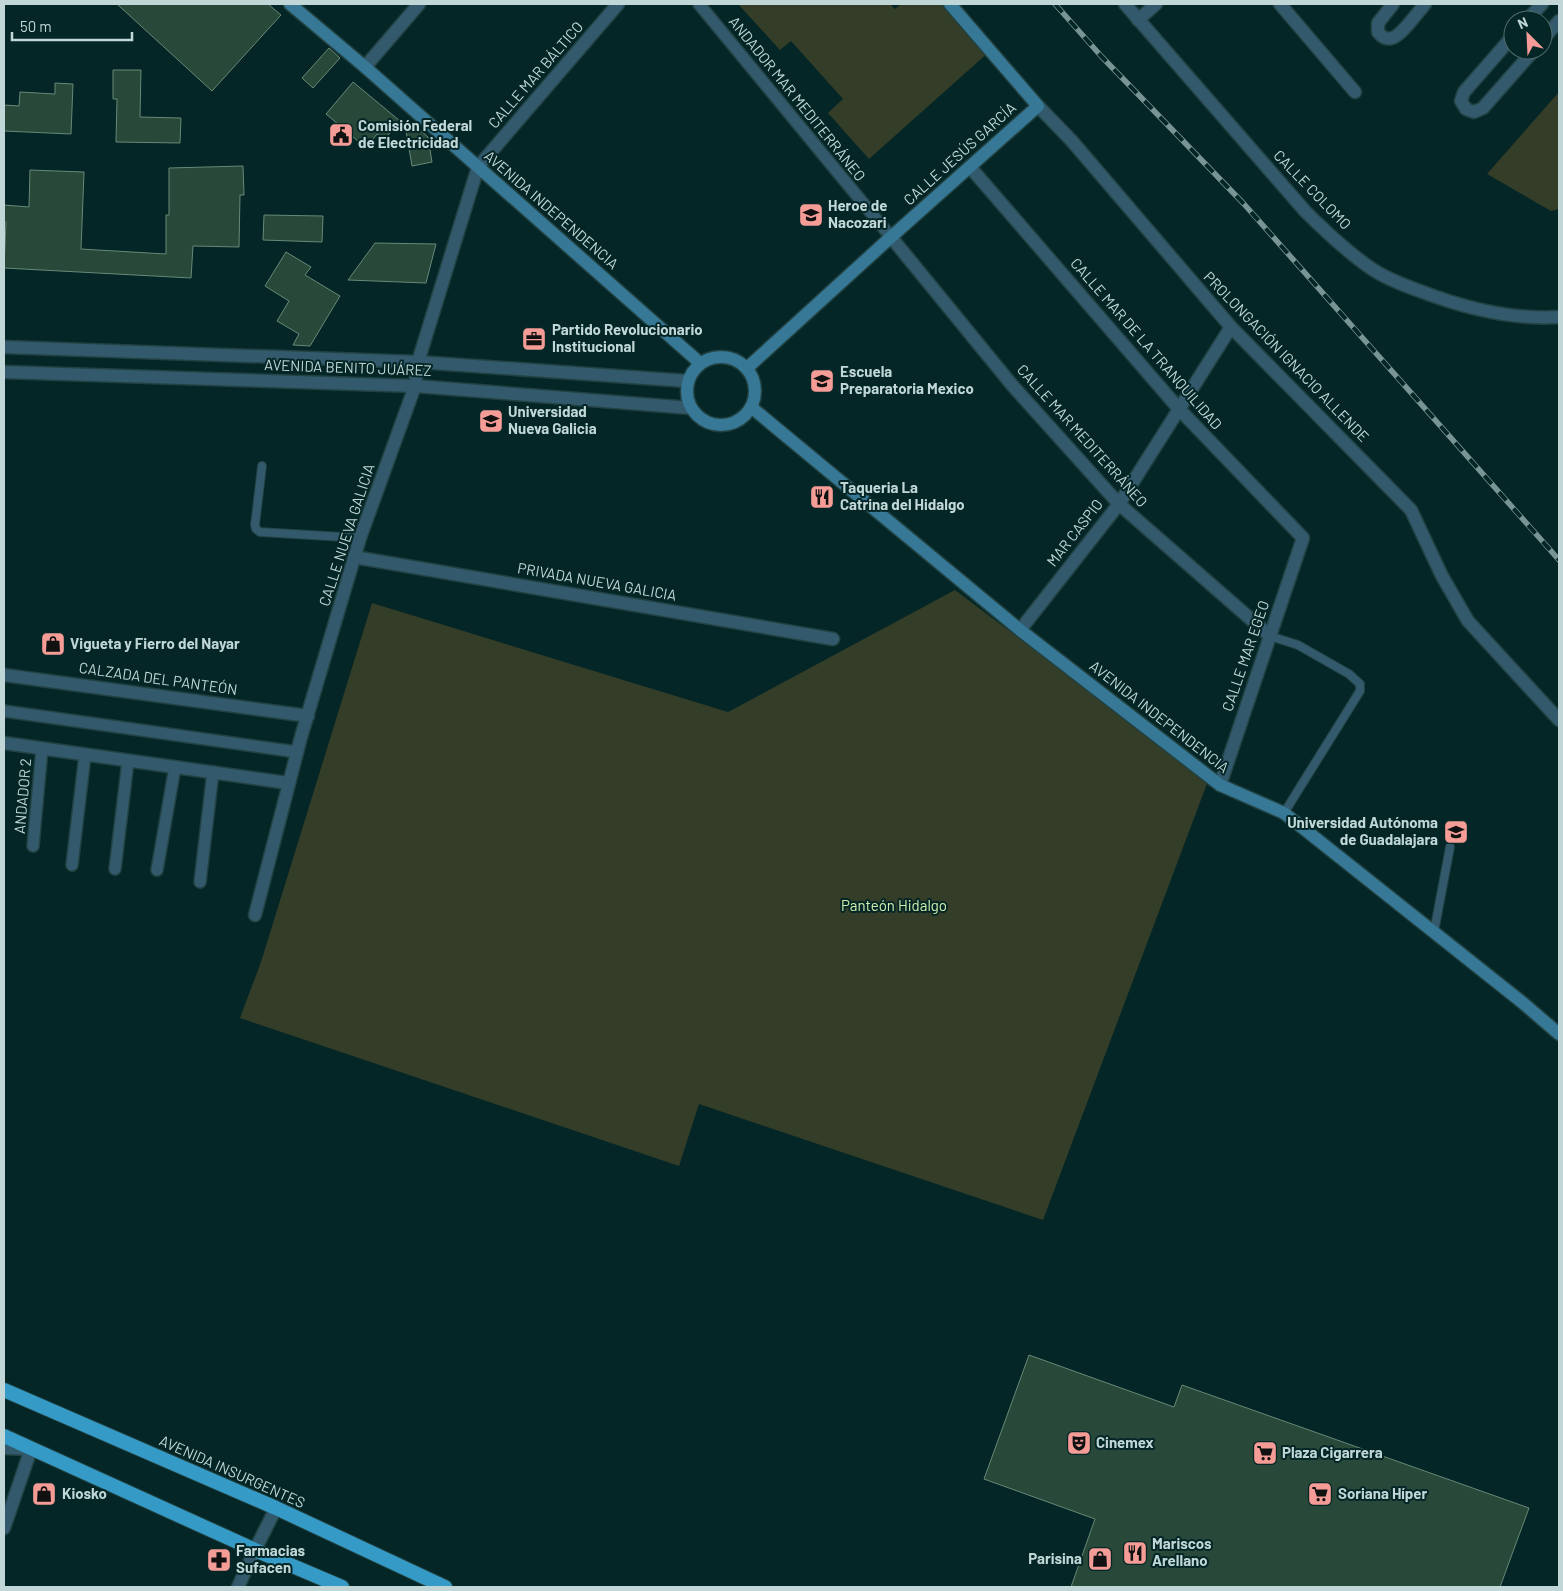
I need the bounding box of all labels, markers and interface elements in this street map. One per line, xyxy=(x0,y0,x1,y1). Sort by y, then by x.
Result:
scale bar xyxy=(12,10,132,42)
north arrow xyxy=(1503,10,1553,60)
street label: ANDADOR MAR MEDITERRÁNEO xyxy=(726,12,870,184)
text: N xyxy=(1515,13,1530,32)
text: 50 m xyxy=(20,17,52,35)
street label: CALLE MAR BÁLTICO xyxy=(484,17,586,131)
street label: CALLE JESÚS GARCÍA xyxy=(899,98,1019,208)
place label: Comisión Federal de Electricidad xyxy=(358,116,472,151)
public building icon: Comisión Federal de Electricidad xyxy=(328,122,354,148)
street label: AVENIDA INDEPENDENCIA xyxy=(481,146,622,272)
street label: CALLE COLOMO xyxy=(1270,146,1355,233)
place label: Heroe de Nacozari xyxy=(828,196,887,231)
school or university icon: Heroe de Nacozari xyxy=(798,202,824,228)
street label: CALLE MAR DE LA TRANQUILIDAD xyxy=(1067,254,1226,433)
street label: PROLONGACIÓN IGNACIO ALLENDE xyxy=(1200,267,1373,445)
place label: Partido Revolucionario Institucional xyxy=(552,320,703,355)
office icon: Partido Revolucionario Institucional xyxy=(521,326,547,352)
street label: AVENIDA BENITO JUÁREZ xyxy=(264,355,432,379)
street label: CALLE MAR MEDITERRÁNEO xyxy=(1014,360,1152,511)
place label: Escuela Preparatoria Mexico xyxy=(840,362,974,397)
school or university icon: Escuela Preparatoria Mexico xyxy=(809,368,835,394)
place label: Universidad Nueva Galicia xyxy=(508,402,597,437)
school or university icon: Universidad Nueva Galicia xyxy=(478,408,504,434)
street label: CALLE NUEVA GALICIA xyxy=(314,461,378,608)
place label: Taqueria La Catrina del Hidalgo xyxy=(840,478,965,513)
restaurant icon: Taqueria La Catrina del Hidalgo xyxy=(809,484,835,510)
street label: MAR CASPIO xyxy=(1042,495,1106,570)
street label: PRIVADA NUEVA GALICIA xyxy=(516,558,678,604)
street label: CALLE MAR EGEO xyxy=(1218,598,1272,713)
shop icon: Vigueta y Fierro del Nayar xyxy=(40,631,66,657)
place label: Vigueta y Fierro del Nayar xyxy=(70,634,240,652)
street label: AVENIDA INDEPENDENCIA xyxy=(1086,656,1233,776)
street label: CALZADA DEL PANTEÓN xyxy=(78,658,239,698)
street label: ANDADOR 2 xyxy=(10,757,34,834)
place label: Universidad Autónoma de Guadalajara xyxy=(1287,813,1438,848)
school or university icon: Universidad Autónoma de Guadalajara xyxy=(1443,819,1469,845)
park label: Panteón Hidalgo xyxy=(841,896,947,914)
theatre icon: Cinemex xyxy=(1066,1430,1092,1456)
street label: AVENIDA INSURGENTES xyxy=(157,1431,308,1511)
place label: Cinemex xyxy=(1096,1433,1154,1451)
supermarket icon: Plaza Cigarrera xyxy=(1252,1440,1278,1466)
place label: Plaza Cigarrera xyxy=(1282,1443,1383,1461)
shop icon: Kiosko xyxy=(31,1481,57,1507)
supermarket icon: Soriana Híper xyxy=(1307,1481,1333,1507)
place label: Kiosko xyxy=(62,1484,107,1502)
place label: Soriana Híper xyxy=(1338,1484,1428,1502)
place label: Mariscos Arellano xyxy=(1152,1534,1212,1569)
restaurant icon: Mariscos Arellano xyxy=(1122,1540,1148,1566)
place label: Farmacias Sufacen xyxy=(236,1541,306,1576)
shop icon: Parisina xyxy=(1087,1546,1113,1572)
pharmacy icon: Farmacias Sufacen xyxy=(206,1547,232,1573)
place label: Parisina xyxy=(1028,1549,1082,1567)

